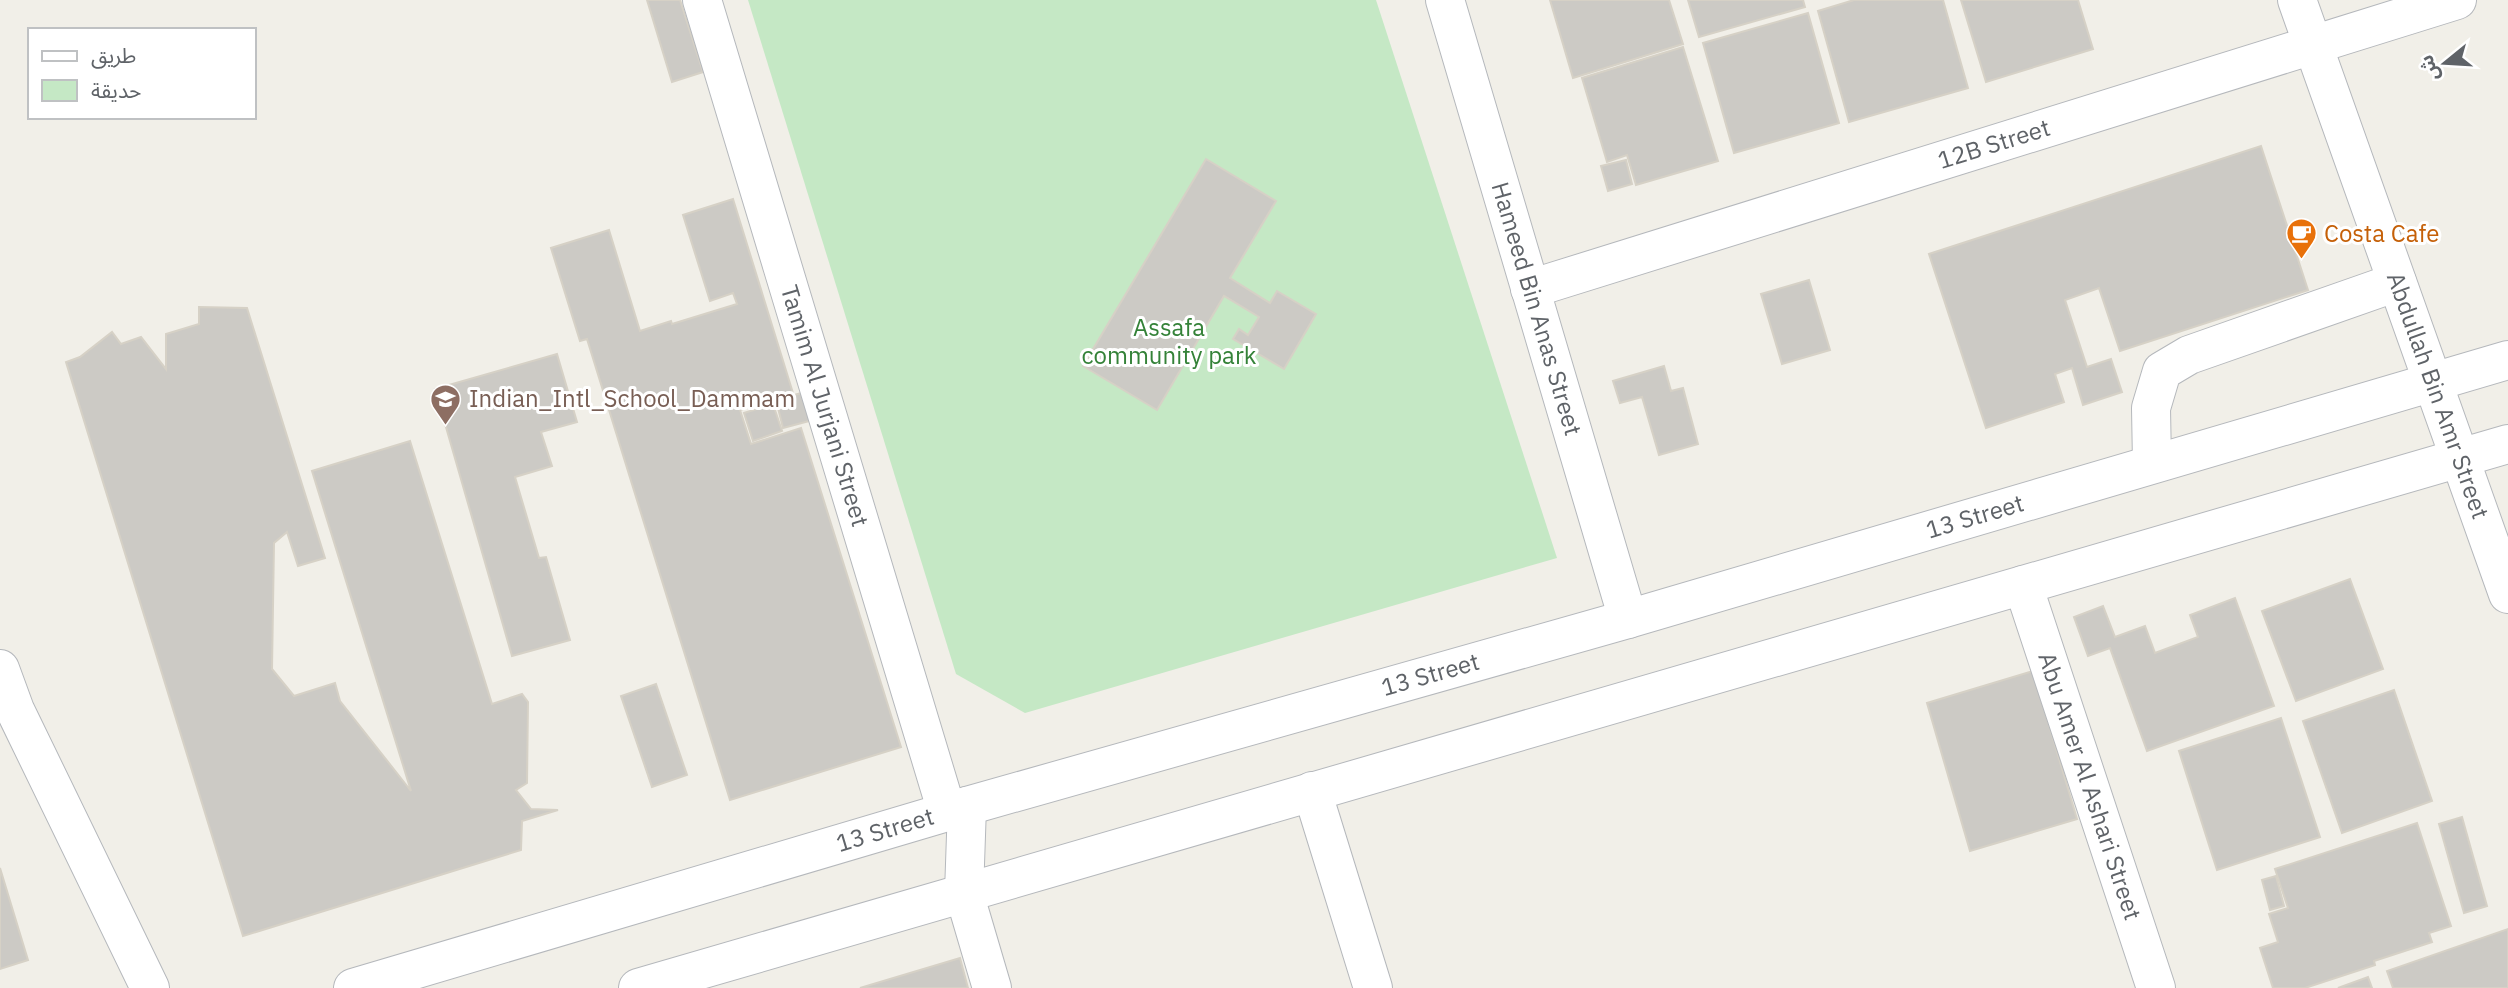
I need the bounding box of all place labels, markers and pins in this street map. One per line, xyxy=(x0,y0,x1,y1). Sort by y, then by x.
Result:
cafe icon: Costa Cafe xyxy=(2284,217,2318,261)
place label: Costa Cafe xyxy=(2324,217,2439,249)
school or university icon: Indian_Intl_School_Dammam xyxy=(429,382,463,426)
place label: Indian_Intl_School_Dammam xyxy=(469,382,795,414)

